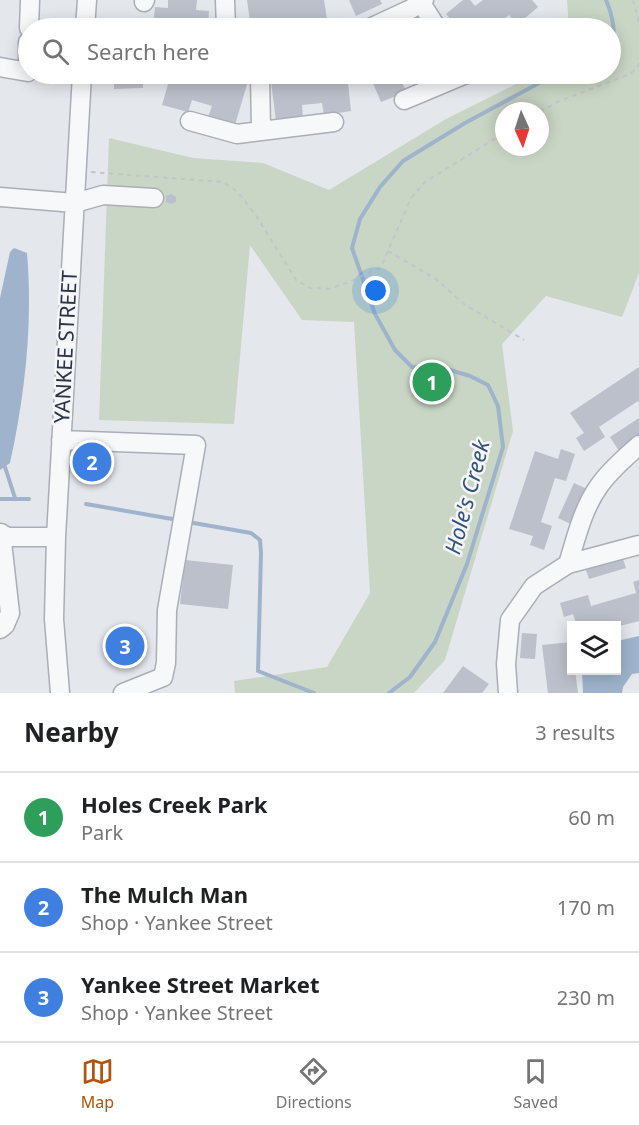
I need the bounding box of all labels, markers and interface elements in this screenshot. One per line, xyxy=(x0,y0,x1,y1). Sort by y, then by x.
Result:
search box xyxy=(18,18,621,84)
icon: search xyxy=(39,35,72,68)
text: Search here xyxy=(87,36,209,66)
north arrow xyxy=(495,102,549,156)
street label: YANKEE STREET xyxy=(47,269,83,424)
your location xyxy=(361,276,390,305)
pin: 1 xyxy=(412,360,452,404)
water label: Hole's Creek xyxy=(436,435,496,557)
pin: 2 xyxy=(72,440,112,484)
map controls xyxy=(567,621,621,675)
button: layers xyxy=(567,621,621,675)
pin: 3 xyxy=(106,624,144,668)
text: Nearby xyxy=(24,714,119,750)
text: 3 results xyxy=(535,719,615,746)
text: Holes Creek Park xyxy=(81,789,268,819)
text: 1 xyxy=(38,804,49,831)
text: 60 m xyxy=(568,804,615,831)
text: Park xyxy=(81,819,123,846)
text: The Mulch Man xyxy=(81,879,248,909)
text: 2 xyxy=(38,894,49,921)
text: 170 m xyxy=(557,894,615,921)
text: Shop · Yankee Street xyxy=(81,909,273,936)
text: Yankee Street Market xyxy=(81,969,319,999)
text: 3 xyxy=(38,984,49,1011)
text: 230 m xyxy=(557,984,615,1011)
text: Shop · Yankee Street xyxy=(81,999,273,1026)
tab: Map xyxy=(81,1055,114,1113)
tab: Directions xyxy=(276,1055,352,1113)
tab: Saved xyxy=(513,1055,558,1113)

